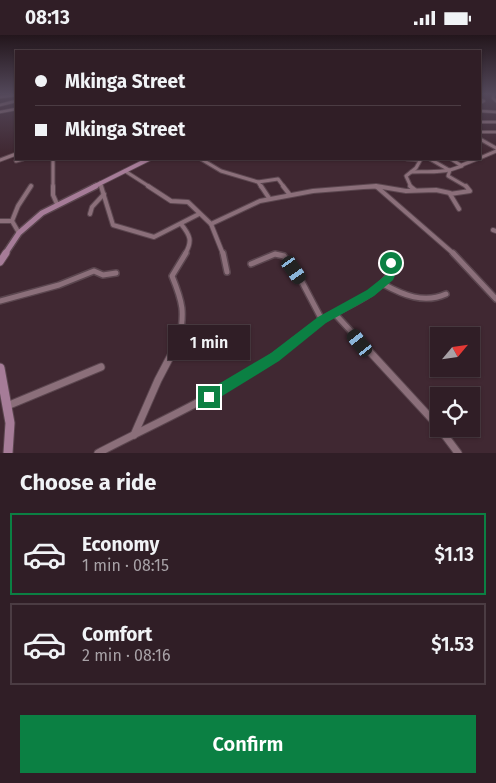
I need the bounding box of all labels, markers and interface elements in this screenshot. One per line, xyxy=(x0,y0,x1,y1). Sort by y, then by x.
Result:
text: 08:13 xyxy=(25,6,70,29)
text: Mkinga Street xyxy=(65,70,185,93)
text: Mkinga Street xyxy=(65,118,185,141)
route start xyxy=(380,252,402,274)
car xyxy=(279,253,308,287)
callout: 1 min xyxy=(168,325,250,359)
car xyxy=(344,327,375,359)
north arrow xyxy=(430,327,480,377)
map controls xyxy=(430,327,480,437)
text: 1 min xyxy=(190,333,228,352)
route end xyxy=(198,386,220,408)
button: locate xyxy=(430,387,480,437)
text: Choose a ride xyxy=(20,469,156,496)
icon: car xyxy=(22,532,67,577)
text: Economy xyxy=(82,533,159,556)
text: $1.13 xyxy=(435,543,474,566)
text: 1 min · 08:15 xyxy=(82,556,169,575)
icon: car xyxy=(22,622,67,667)
text: Comfort xyxy=(82,623,152,646)
text: $1.53 xyxy=(431,633,474,656)
text: 2 min · 08:16 xyxy=(82,646,170,665)
button: Confirm xyxy=(20,715,476,773)

